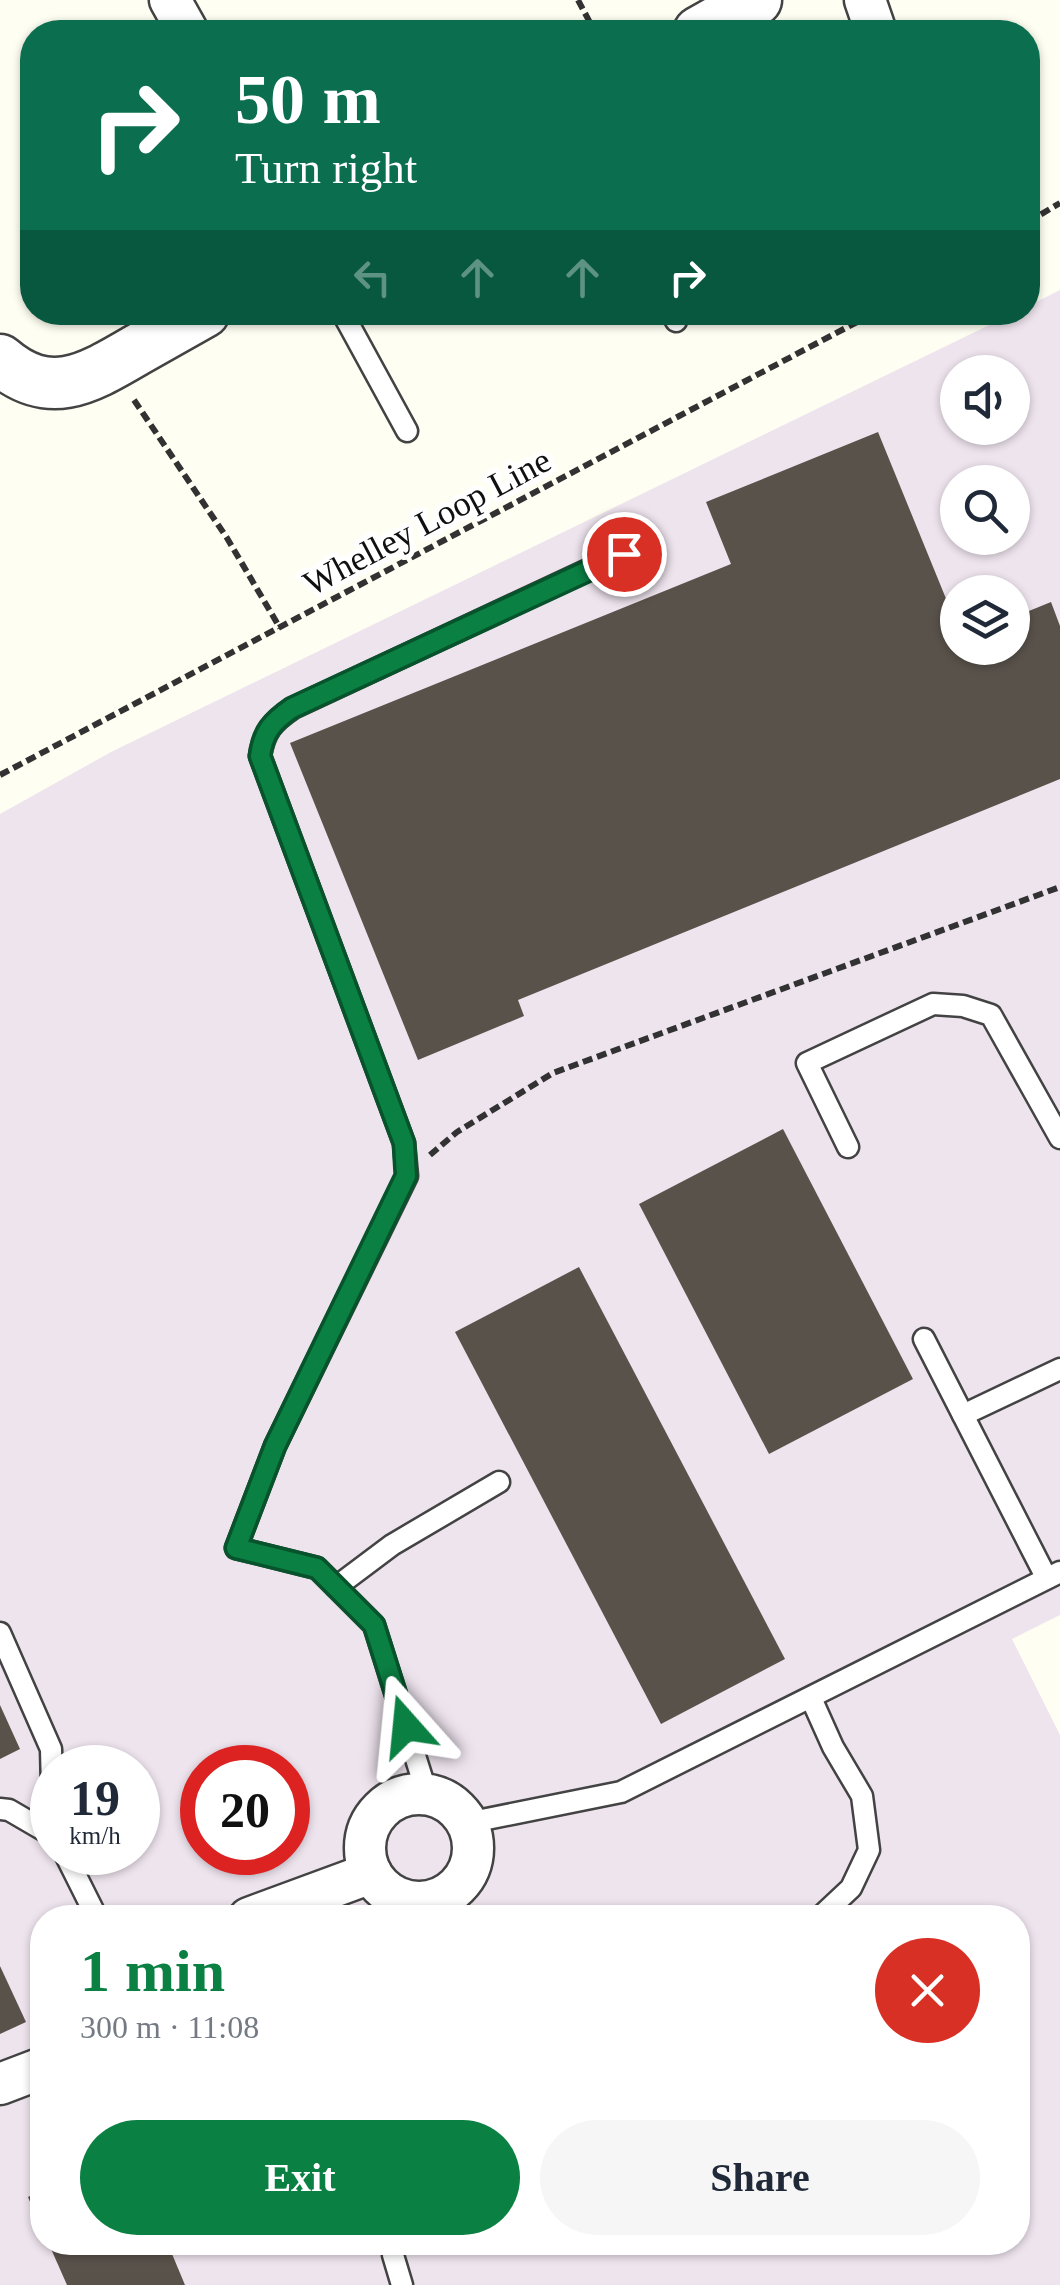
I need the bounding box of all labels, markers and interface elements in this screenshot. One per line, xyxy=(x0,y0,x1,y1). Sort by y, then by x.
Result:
icon: right xyxy=(70,60,200,190)
text: 50 m xyxy=(235,61,381,138)
text: Turn right xyxy=(235,143,417,193)
icon: left xyxy=(345,250,400,305)
icon: ahead xyxy=(450,250,505,305)
icon: ahead xyxy=(555,250,610,305)
icon: right xyxy=(660,250,715,305)
map controls xyxy=(940,355,1030,665)
button: sound xyxy=(940,355,1030,445)
street label: Whelley Loop Line xyxy=(297,440,557,604)
button: search xyxy=(940,465,1030,555)
pin xyxy=(582,512,667,597)
icon: arrive xyxy=(597,527,652,582)
button: layers xyxy=(940,575,1030,665)
position arrow xyxy=(354,1674,458,1778)
speed limit sign: 20 xyxy=(180,1745,310,1875)
text: 19 xyxy=(70,1770,120,1826)
text: km/h xyxy=(69,1822,121,1849)
text: 1 min xyxy=(80,1938,225,2004)
button: close xyxy=(875,1938,980,2043)
text: 300 m · 11:08 xyxy=(80,2009,259,2045)
button: Exit xyxy=(80,2120,520,2235)
button: Share xyxy=(540,2120,980,2235)

